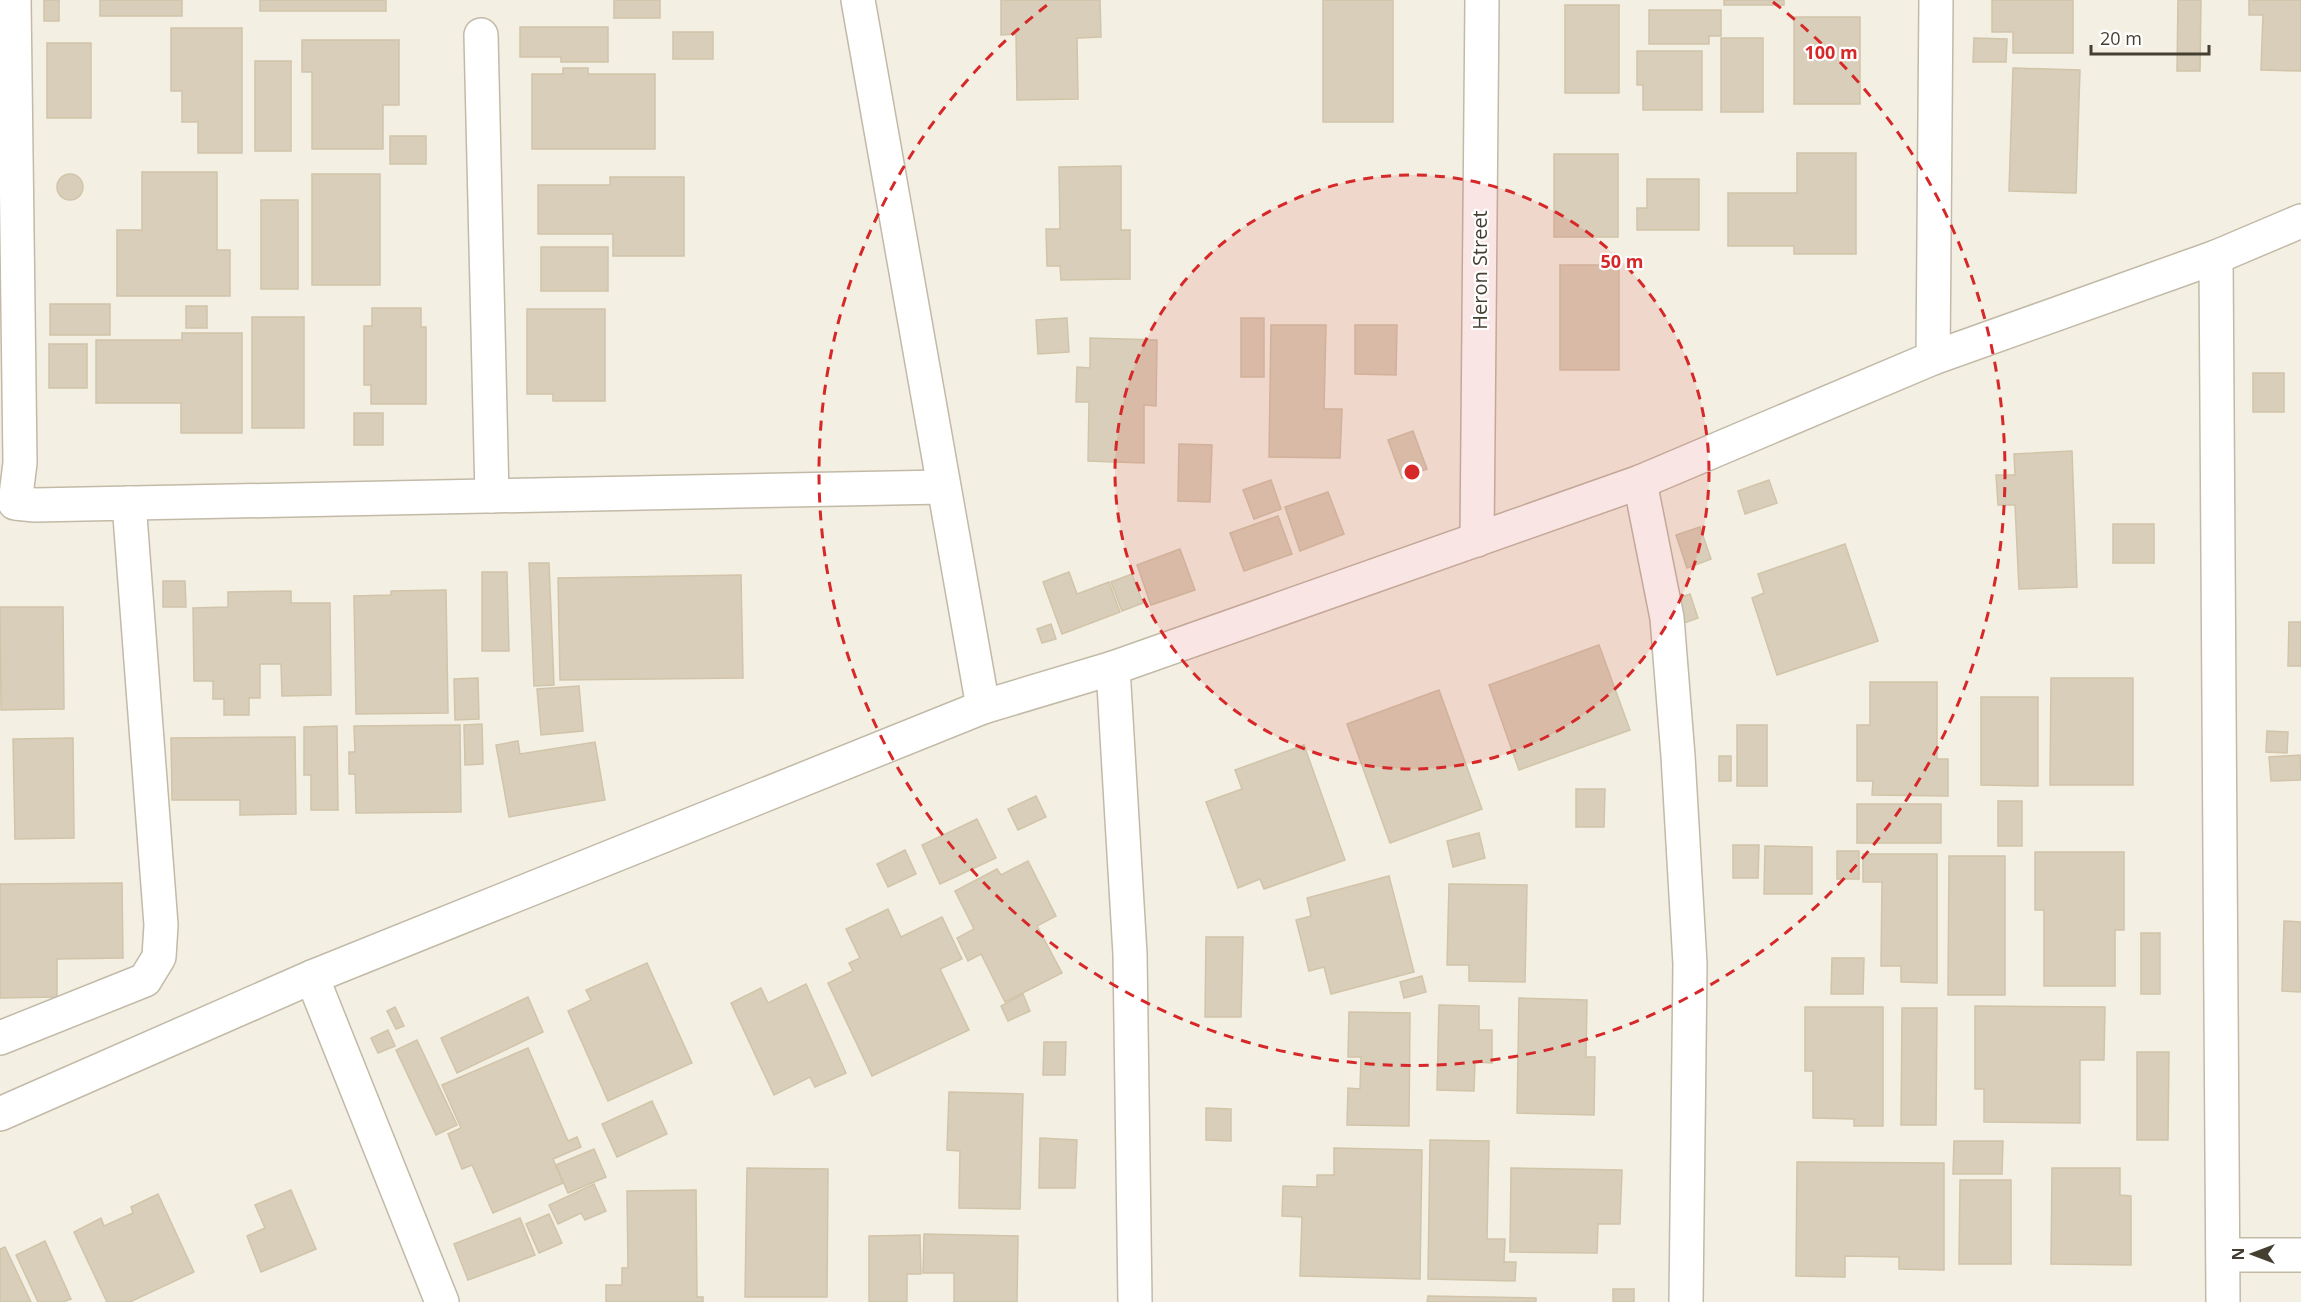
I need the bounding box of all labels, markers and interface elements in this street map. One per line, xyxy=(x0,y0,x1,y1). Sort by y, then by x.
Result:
scale bar xyxy=(2091,18,2210,56)
text: 20 m xyxy=(2100,26,2142,50)
text: 100 m xyxy=(1804,40,1858,64)
street label: Heron Street xyxy=(1466,210,1493,330)
text: 50 m xyxy=(1601,249,1643,273)
centre of rings xyxy=(1402,462,1422,482)
north arrow xyxy=(2223,1224,2283,1284)
text: N xyxy=(2227,1247,2249,1261)

